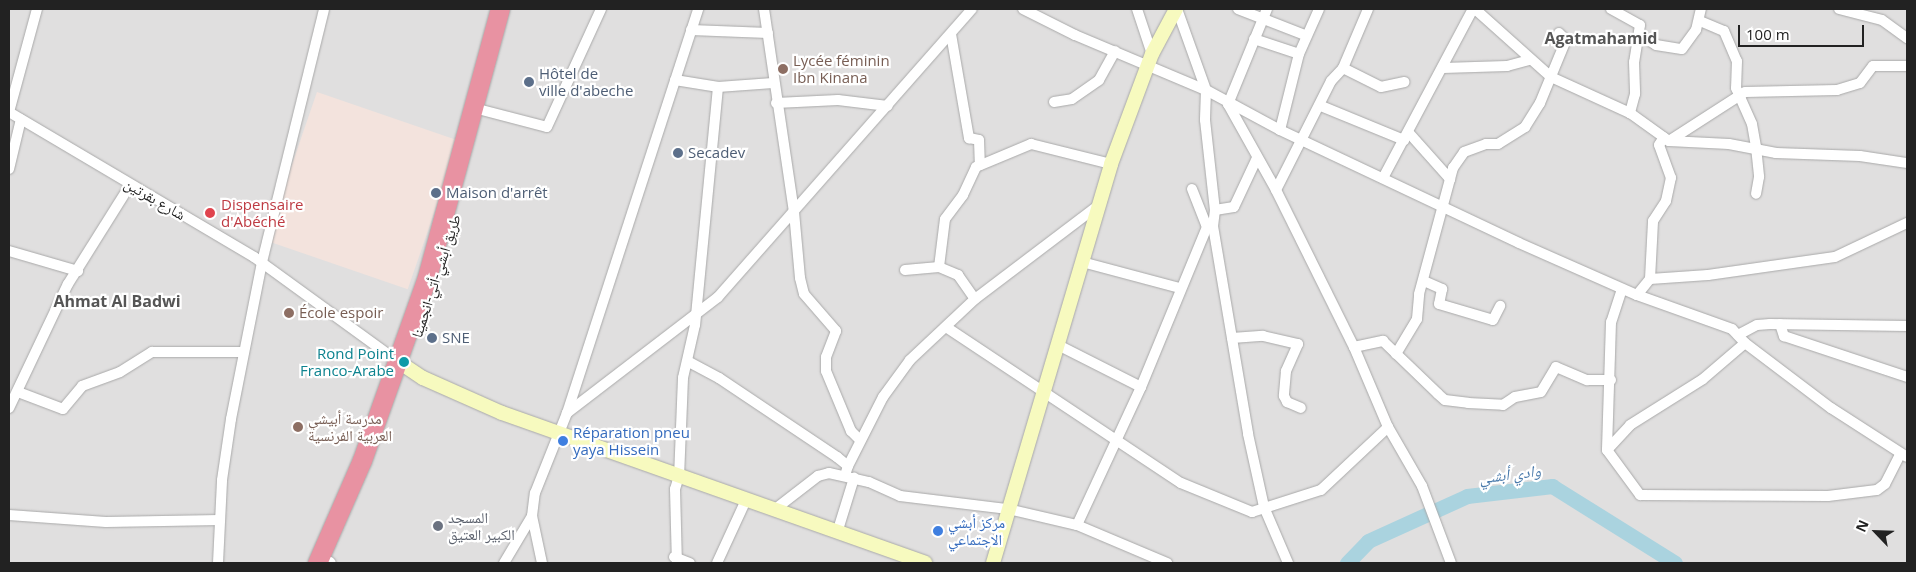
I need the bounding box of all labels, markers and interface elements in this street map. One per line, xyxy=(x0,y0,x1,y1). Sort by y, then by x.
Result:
scale bar xyxy=(1741,15,1867,47)
text: 100 m xyxy=(1746,24,1790,44)
district label: Agatmahamid xyxy=(1545,28,1657,48)
place label: Lycée féminin Ibn Kinana xyxy=(793,51,890,86)
marker: Lycée féminin Ibn Kinana xyxy=(777,63,789,75)
place label: Hôtel de ville d'abeche xyxy=(539,64,633,99)
marker: Hôtel de ville d'abeche xyxy=(523,76,535,88)
place label: Secadev xyxy=(688,144,745,162)
marker: Secadev xyxy=(672,147,684,159)
street label: شارع بقرتين xyxy=(121,174,189,224)
place label: Maison d'arrêt xyxy=(446,184,548,202)
marker: Maison d'arrêt xyxy=(430,187,442,199)
place label: Dispensaire d'Abéché xyxy=(221,195,303,230)
marker: Dispensaire d'Abéché xyxy=(203,206,217,220)
street label: طريق أبشي-أتي-انجمينا xyxy=(408,212,464,340)
district label: Ahmat Al Badwi xyxy=(53,291,181,311)
place label: École espoir xyxy=(299,304,383,322)
marker: École espoir xyxy=(283,307,295,319)
place label: SNE xyxy=(442,329,470,347)
marker: SNE xyxy=(426,332,438,344)
place label: Rond Point Franco-Arabe xyxy=(300,344,394,379)
marker: Rond Point Franco-Arabe xyxy=(398,356,410,368)
place label: مدرسة أبيشي العربية الفرنسية xyxy=(308,409,392,444)
marker: مدرسة أبيشي العربية الفرنسية xyxy=(292,421,304,433)
place label: Réparation pneu yaya Hissein xyxy=(573,423,690,458)
marker: Réparation pneu yaya Hissein xyxy=(557,435,569,447)
water label: وادي أبشي xyxy=(1478,461,1542,487)
north arrow xyxy=(1851,507,1901,557)
place label: المسجد الكبير العتيق xyxy=(448,508,515,543)
place label: مركز أبشي الاجتماعي xyxy=(948,513,1005,548)
text: N xyxy=(1851,517,1873,535)
marker: المسجد الكبير العتيق xyxy=(432,520,444,532)
marker: مركز أبشي الاجتماعي xyxy=(932,525,944,537)

